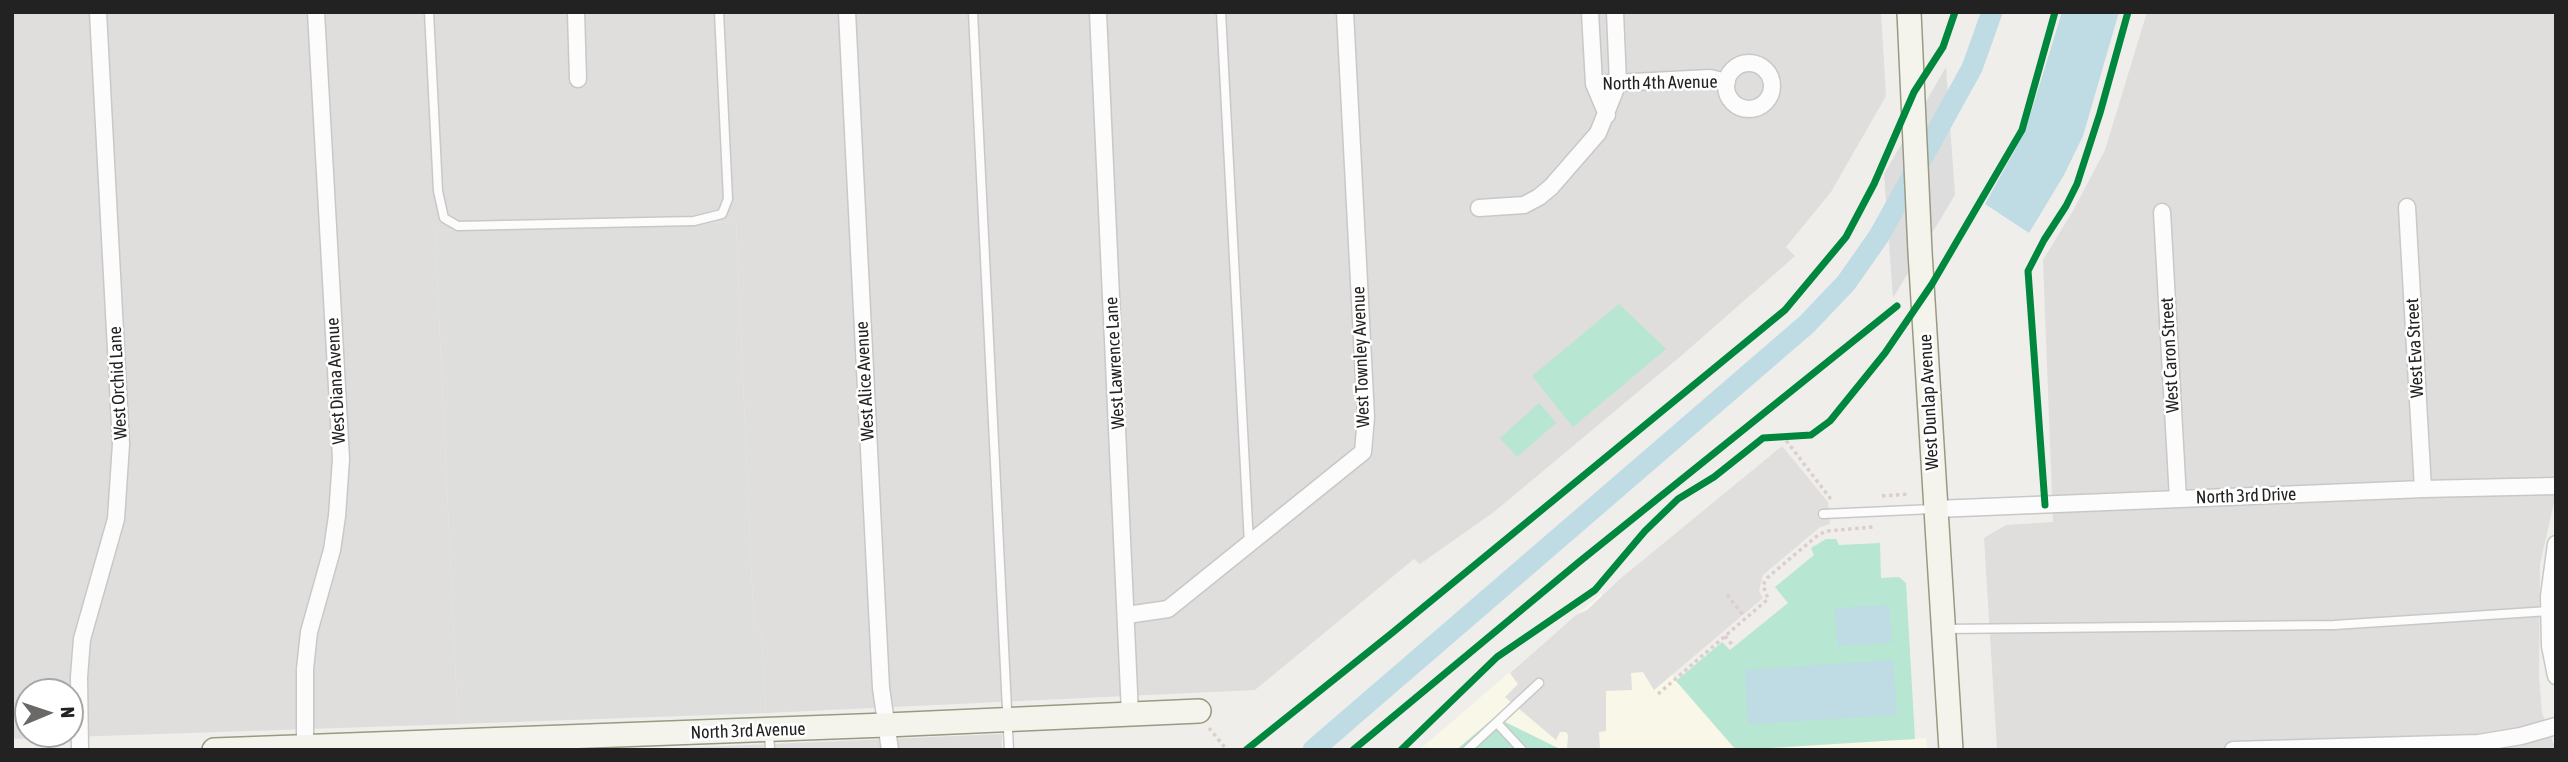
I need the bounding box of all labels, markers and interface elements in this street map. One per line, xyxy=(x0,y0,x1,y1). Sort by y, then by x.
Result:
street label: North 4th Avenue xyxy=(1602,71,1718,95)
street label: West Townley Avenue xyxy=(1348,286,1374,428)
street label: West Lawrence Lane xyxy=(1101,296,1129,430)
street label: West Caron Street xyxy=(2156,297,2184,413)
street label: West Eva Street xyxy=(2402,298,2428,398)
street label: West Diana Avenue xyxy=(322,317,350,445)
street label: West Alice Avenue xyxy=(851,321,879,441)
street label: West Orchid Lane xyxy=(104,326,132,440)
street label: West Dunlap Avenue xyxy=(1915,333,1943,471)
street label: North 3rd Drive xyxy=(2196,483,2296,509)
north arrow xyxy=(14,678,84,748)
text: N xyxy=(57,706,79,718)
street label: North 3rd Avenue xyxy=(690,718,806,744)

